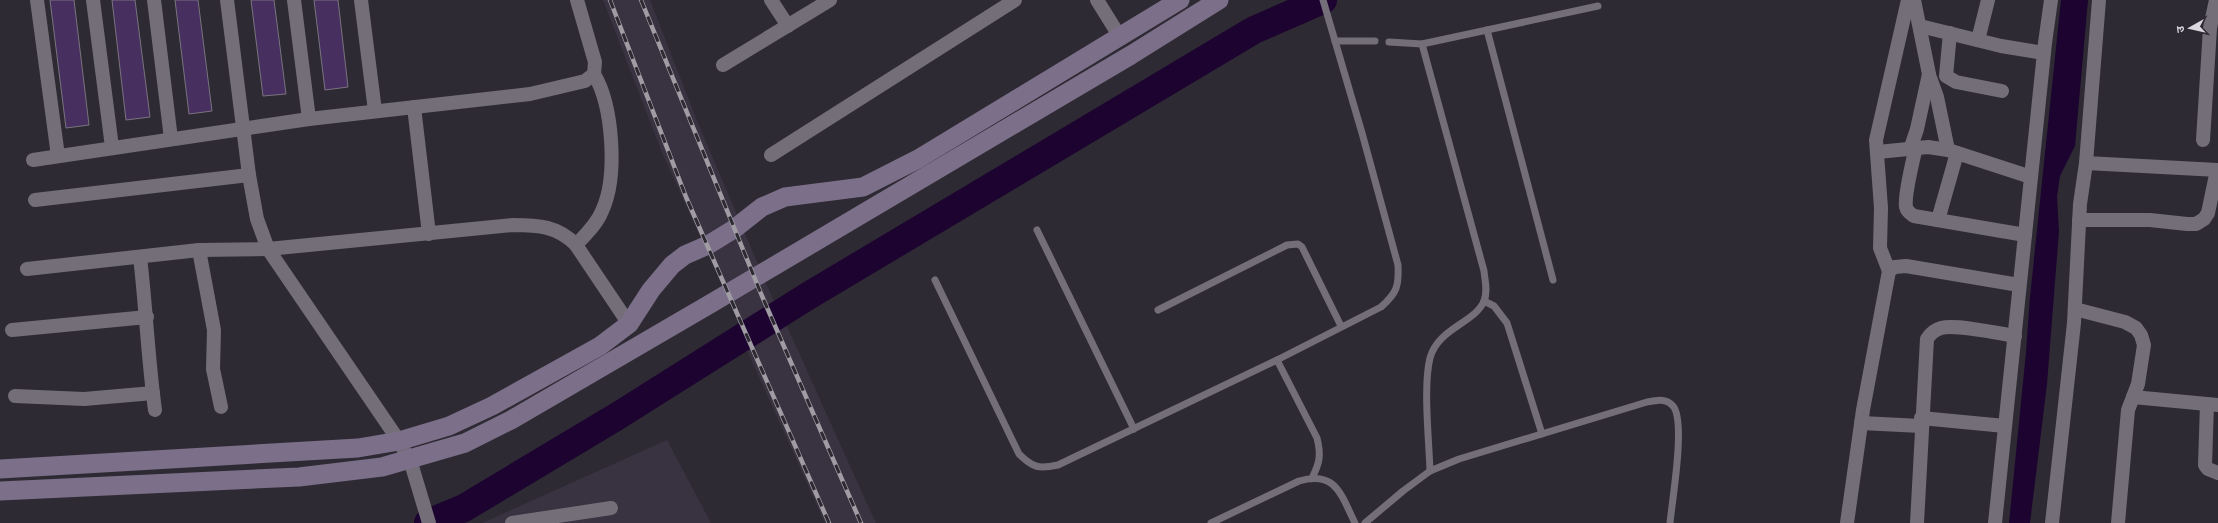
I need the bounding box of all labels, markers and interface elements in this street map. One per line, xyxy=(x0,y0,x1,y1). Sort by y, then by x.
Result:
north arrow xyxy=(2170,8,2210,48)
text: उ xyxy=(2174,25,2187,33)

